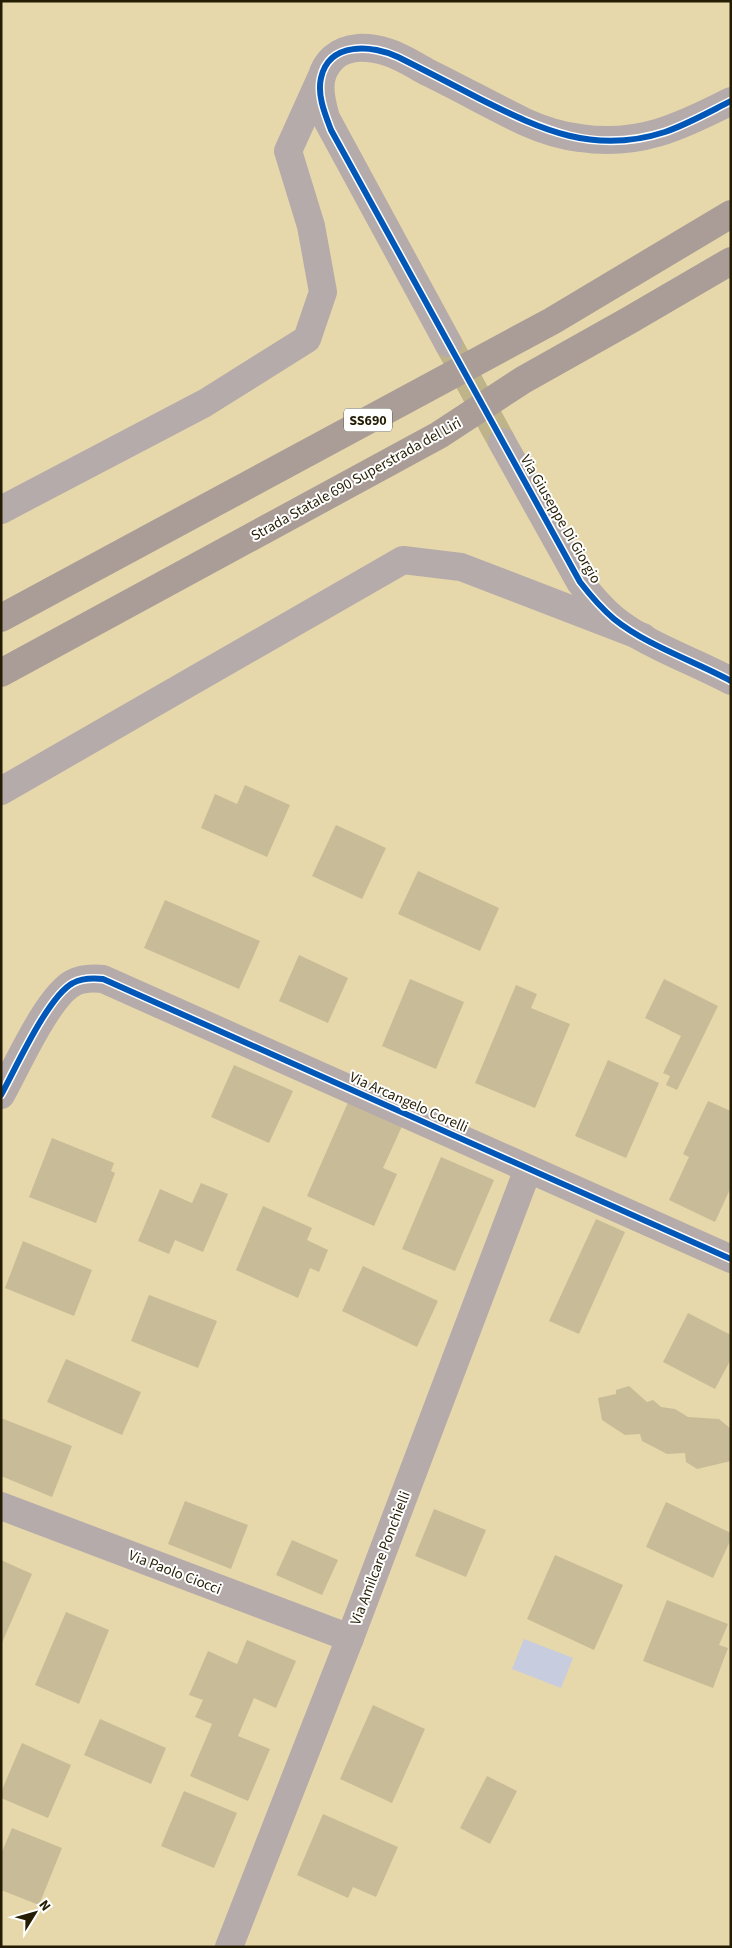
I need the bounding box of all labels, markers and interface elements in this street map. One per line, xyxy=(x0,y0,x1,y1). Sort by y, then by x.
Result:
road number: SS690 xyxy=(344,408,392,432)
street label: Strada Statale 690 Superstrada del Liri xyxy=(247,413,465,546)
street label: Via Giuseppe Di Giorgio xyxy=(515,451,606,587)
street label: Via Arcangelo Corelli xyxy=(346,1067,471,1138)
street label: Via Amilcare Ponchielli xyxy=(345,1488,416,1628)
street label: Via Paolo Ciocci xyxy=(125,1545,224,1600)
north arrow xyxy=(10,1888,60,1938)
text: N xyxy=(34,1896,55,1916)

